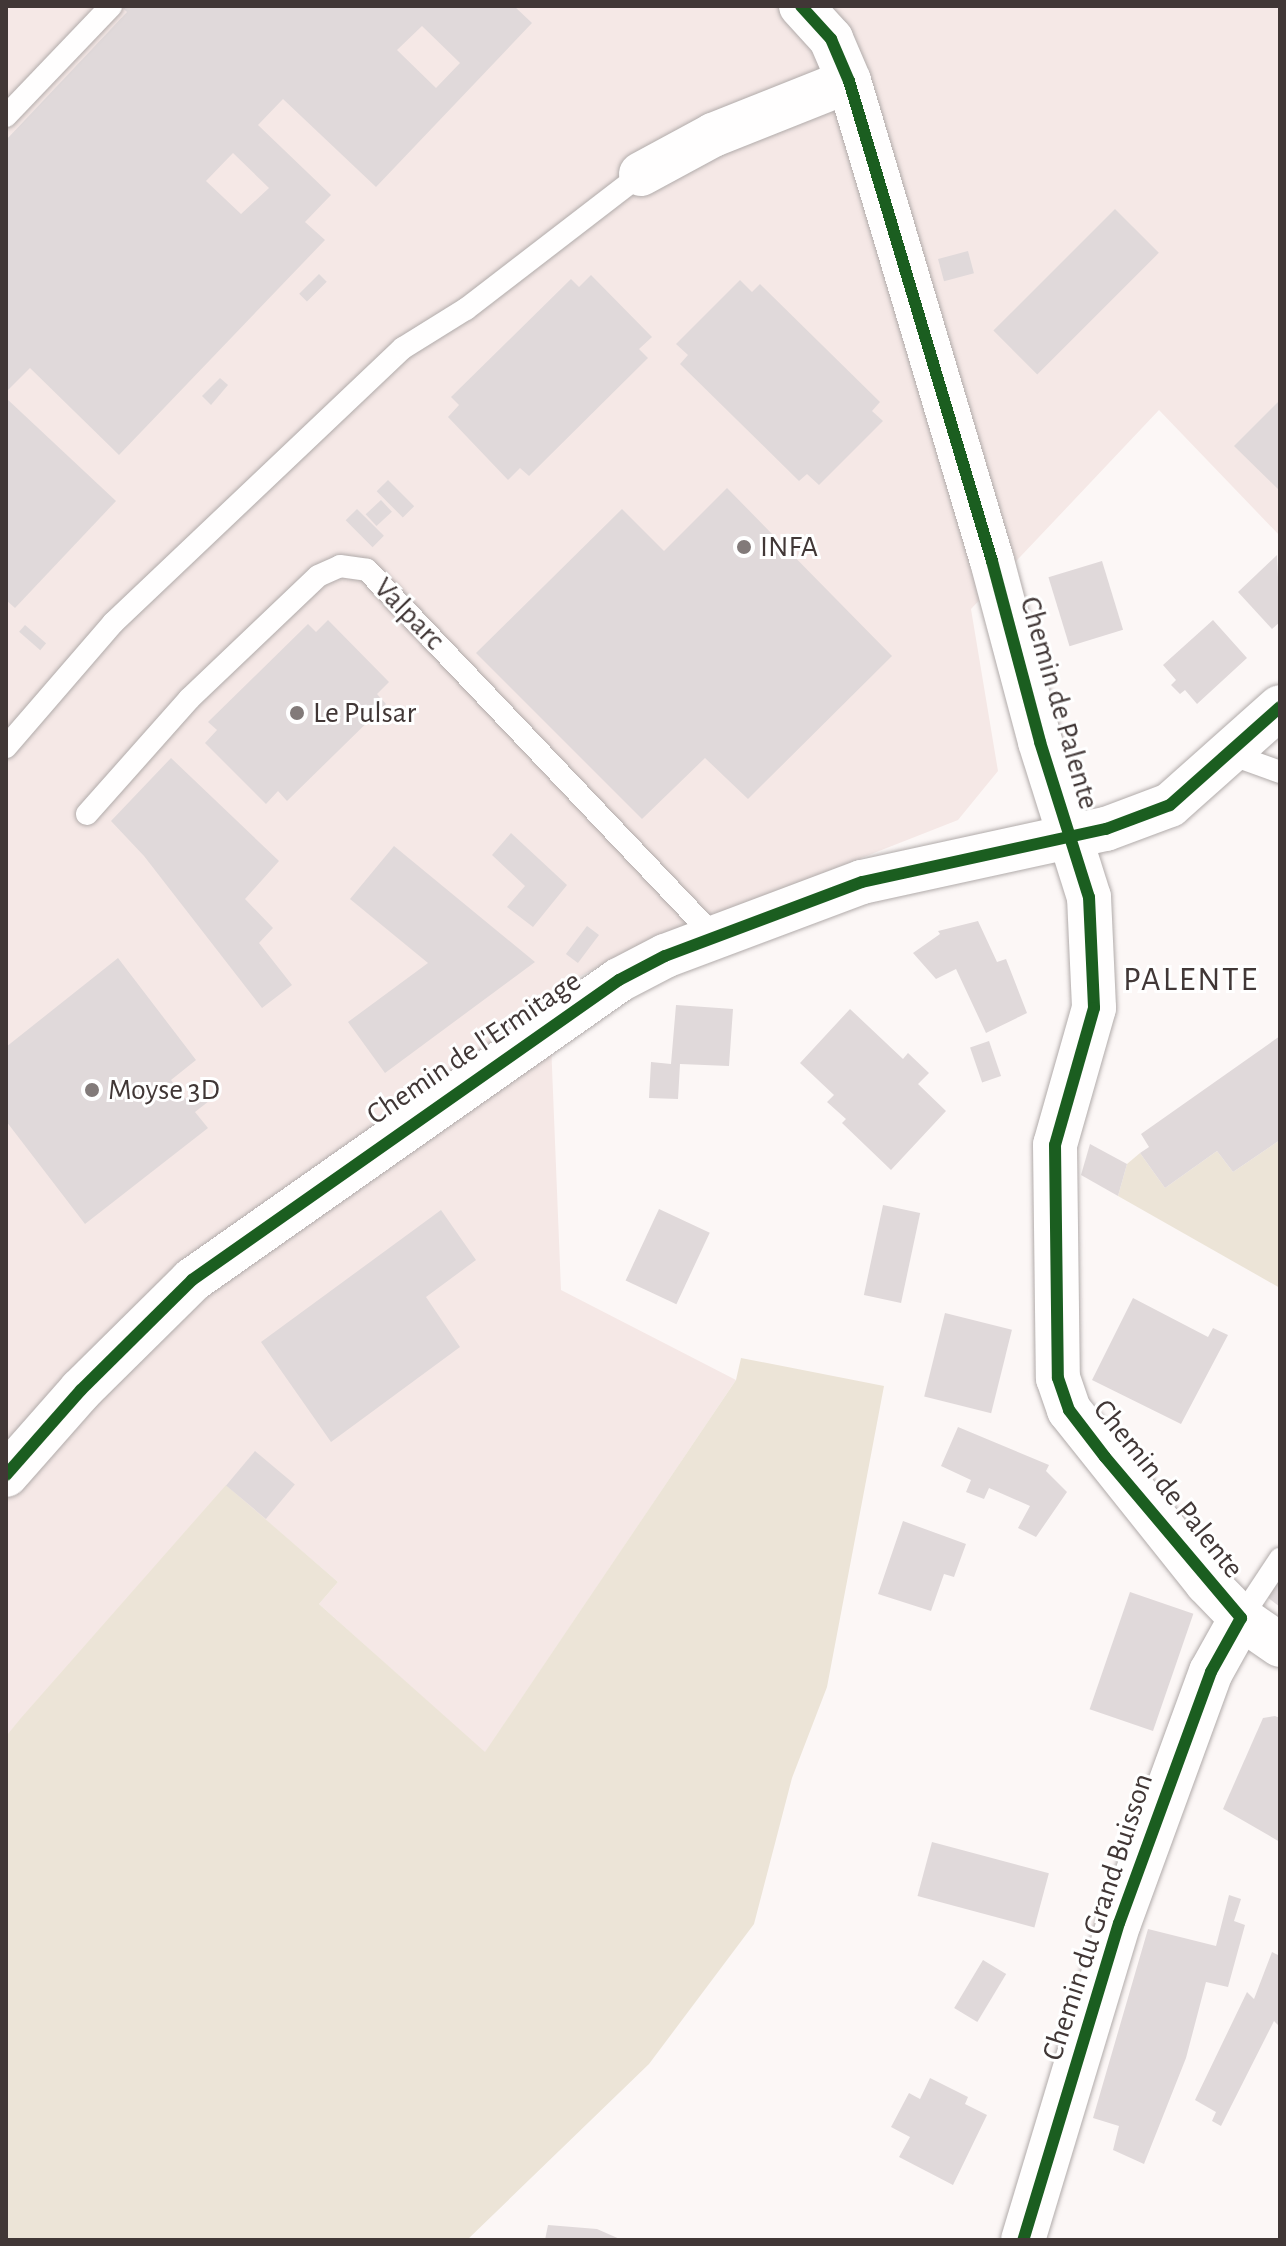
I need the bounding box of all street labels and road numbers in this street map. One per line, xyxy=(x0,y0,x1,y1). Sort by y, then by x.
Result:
street label: Valparc xyxy=(366,570,452,658)
street label: Chemin de Palente xyxy=(1011,593,1107,813)
street label: Chemin de l'Ermitage xyxy=(360,963,588,1133)
street label: Chemin de Palente xyxy=(1085,1392,1251,1586)
street label: Chemin du Grand Buisson xyxy=(1035,1769,1161,2065)

